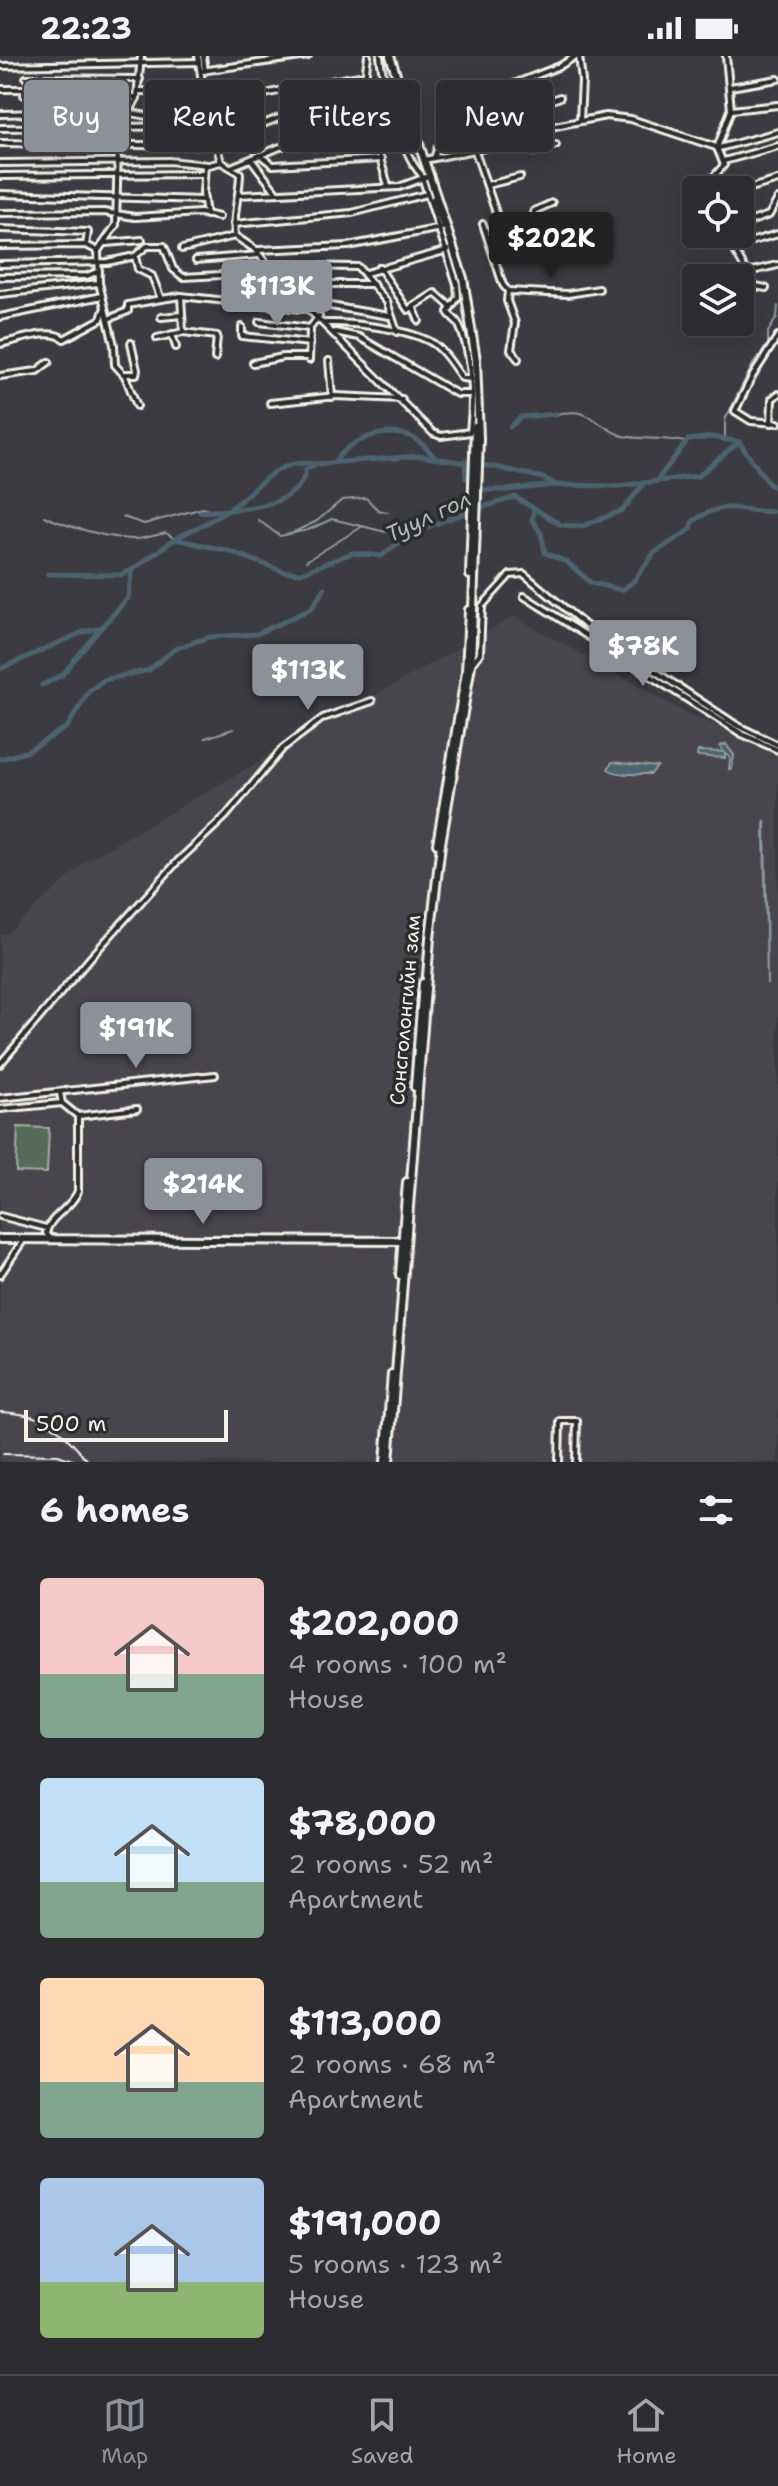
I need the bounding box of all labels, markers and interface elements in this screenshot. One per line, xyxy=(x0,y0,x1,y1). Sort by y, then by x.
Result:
text: 22:23 xyxy=(40,8,132,49)
chip: Buy xyxy=(24,80,129,152)
chip: Rent xyxy=(145,80,264,152)
chip: Filters xyxy=(280,80,420,152)
chip: New xyxy=(436,80,553,152)
map controls xyxy=(682,176,754,336)
button: locate xyxy=(682,176,754,248)
pin: $202K xyxy=(495,212,607,280)
text: $202K xyxy=(507,220,595,255)
pin: $113K xyxy=(221,260,333,328)
button: layers xyxy=(682,264,754,336)
text: $113K xyxy=(239,268,315,303)
water label: Туул гол xyxy=(381,484,476,549)
pin: $78K xyxy=(596,620,690,688)
text: $78K xyxy=(607,628,679,663)
pin: $113K xyxy=(252,644,364,712)
text: $113K xyxy=(270,652,346,687)
street label: Сонсголонгийн зам xyxy=(384,914,426,1106)
pin: $191K xyxy=(80,1002,192,1070)
text: $191K xyxy=(98,1010,174,1045)
pin: $214K xyxy=(147,1158,259,1226)
text: $214K xyxy=(162,1166,244,1201)
scale bar xyxy=(24,1406,228,1442)
text: 500 m xyxy=(36,1409,106,1438)
text: 6 homes xyxy=(40,1487,189,1533)
icon: filters xyxy=(694,1488,738,1532)
text: $202,000 xyxy=(288,1600,460,1646)
icon: home xyxy=(104,1610,200,1706)
text: 4 rooms · 100 m² xyxy=(288,1646,507,1681)
text: House xyxy=(288,1681,364,1716)
text: $78,000 xyxy=(288,1800,437,1846)
icon: home xyxy=(104,1810,200,1906)
text: 2 rooms · 52 m² xyxy=(288,1846,494,1881)
text: Apartment xyxy=(288,1881,424,1916)
text: $113,000 xyxy=(288,2000,442,2046)
icon: home xyxy=(104,2010,200,2106)
text: 2 rooms · 68 m² xyxy=(288,2046,496,2081)
text: Apartment xyxy=(288,2081,424,2116)
text: $191,000 xyxy=(288,2200,442,2246)
icon: home xyxy=(104,2210,200,2306)
text: 5 rooms · 123 m² xyxy=(288,2246,503,2281)
text: House xyxy=(288,2281,364,2316)
tab: Map xyxy=(101,2393,148,2470)
tab: Saved xyxy=(351,2393,414,2470)
tab: Home xyxy=(616,2393,677,2470)

